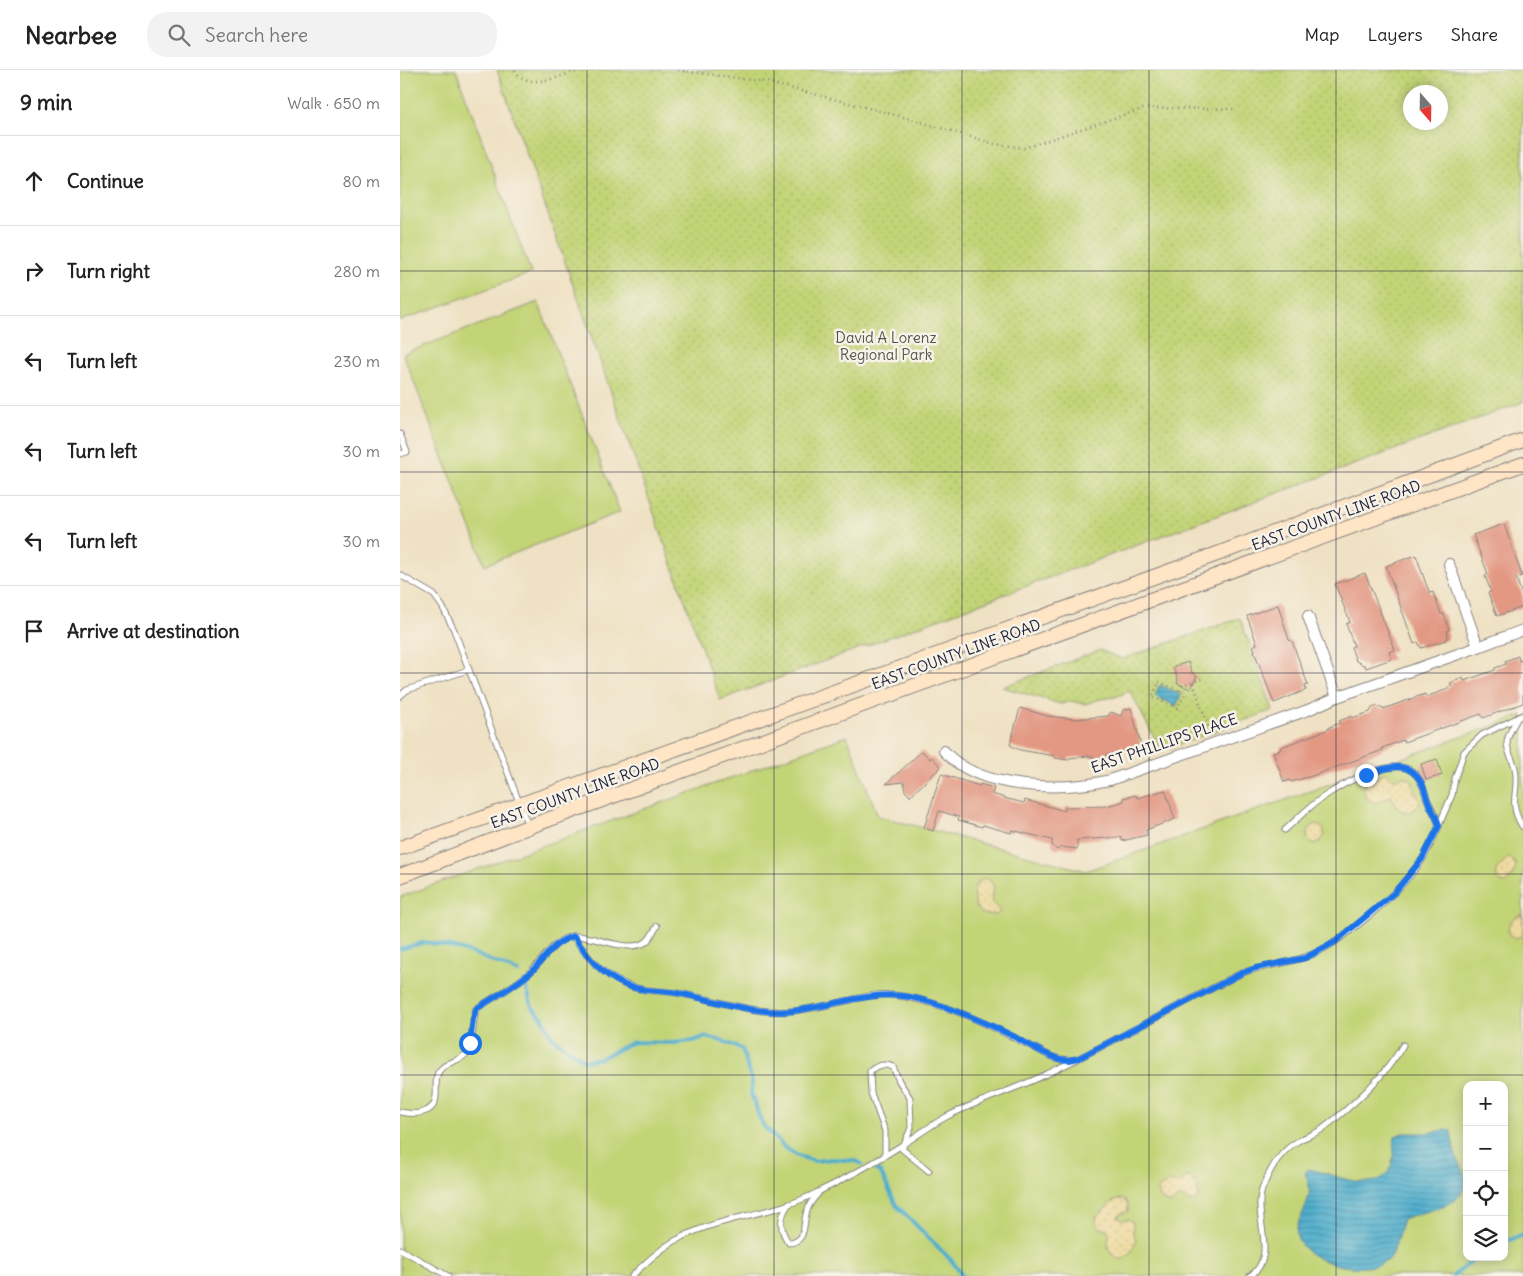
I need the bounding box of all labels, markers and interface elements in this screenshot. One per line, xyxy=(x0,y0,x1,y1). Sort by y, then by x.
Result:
search box xyxy=(147,12,497,57)
text: Nearbee xyxy=(25,20,117,50)
icon: search xyxy=(165,21,193,49)
text: Search here xyxy=(205,23,308,47)
text: Map xyxy=(1304,23,1339,46)
text: Layers xyxy=(1367,23,1423,46)
text: Share xyxy=(1451,23,1498,46)
north arrow xyxy=(1403,85,1448,130)
text: 9 min xyxy=(20,89,72,116)
text: Walk · 650 m xyxy=(287,93,380,113)
icon: ahead xyxy=(20,167,48,195)
text: Continue xyxy=(67,169,144,193)
text: 80 m xyxy=(342,171,380,191)
icon: right xyxy=(20,257,48,285)
text: Turn right xyxy=(67,259,150,283)
text: 280 m xyxy=(334,261,380,281)
park label: David A Lorenz Regional Park xyxy=(835,328,937,364)
icon: left xyxy=(20,347,48,375)
text: Turn left xyxy=(67,349,137,373)
text: 230 m xyxy=(334,351,380,371)
icon: left xyxy=(20,437,48,465)
text: Turn left xyxy=(67,439,137,463)
text: 30 m xyxy=(343,441,380,461)
street label: EAST COUNTY LINE ROAD xyxy=(1249,476,1423,554)
icon: left xyxy=(20,527,48,555)
text: Turn left xyxy=(67,529,137,553)
text: 30 m xyxy=(343,531,380,551)
street label: EAST COUNTY LINE ROAD xyxy=(869,615,1043,693)
icon: arrive xyxy=(20,617,48,645)
text: Arrive at destination xyxy=(67,619,240,643)
street label: EAST PHILLIPS PLACE xyxy=(1088,709,1240,777)
street label: EAST COUNTY LINE ROAD xyxy=(488,754,662,832)
route end xyxy=(1355,764,1378,787)
route start xyxy=(459,1032,482,1055)
map controls xyxy=(1463,1081,1508,1261)
button: + xyxy=(1463,1081,1508,1126)
button: − xyxy=(1463,1126,1508,1171)
button: locate xyxy=(1463,1171,1508,1216)
button: layers xyxy=(1463,1216,1508,1261)

